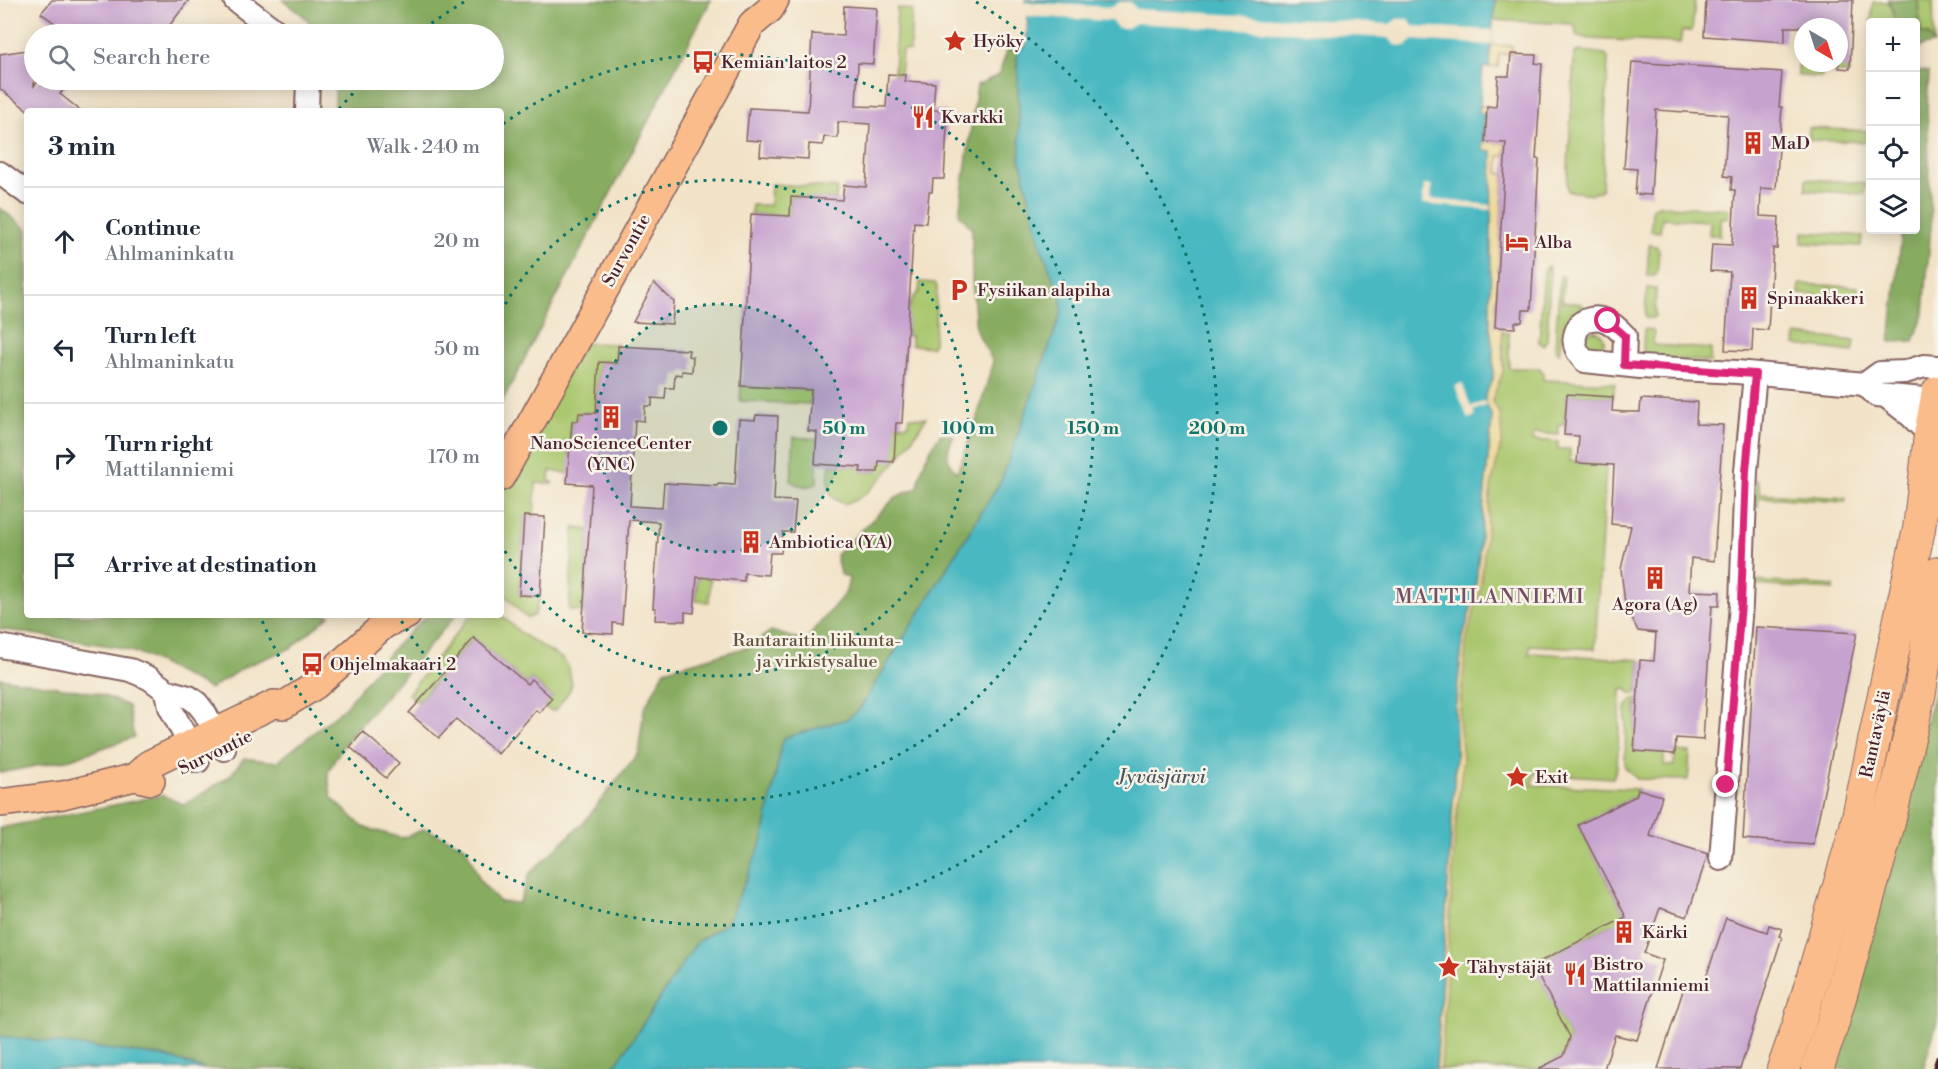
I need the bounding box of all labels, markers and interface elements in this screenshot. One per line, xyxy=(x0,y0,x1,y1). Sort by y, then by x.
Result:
north arrow xyxy=(1794,18,1848,72)
map controls xyxy=(1866,18,1920,234)
button: + xyxy=(1866,18,1920,72)
search box xyxy=(24,24,504,90)
place icon: Hyöky xyxy=(942,28,968,54)
place label: Hyöky xyxy=(973,30,1024,53)
icon: search xyxy=(45,41,78,74)
text: Search here xyxy=(93,44,210,71)
bus stop icon: Kemian laitos 2 xyxy=(690,49,716,75)
place label: Kemian laitos 2 xyxy=(721,51,847,74)
button: − xyxy=(1866,72,1920,126)
restaurant icon: Kvarkki xyxy=(910,104,936,130)
place label: Kvarkki xyxy=(941,106,1004,129)
button: locate xyxy=(1866,126,1920,180)
building icon: MaD xyxy=(1740,130,1766,156)
text: 3 min xyxy=(48,131,116,163)
place label: MaD xyxy=(1771,132,1810,155)
text: Walk · 240 m xyxy=(367,135,480,160)
button: layers xyxy=(1866,180,1920,234)
street label: Survontie xyxy=(597,210,656,291)
text: Continue xyxy=(105,215,201,242)
icon: ahead xyxy=(48,225,81,258)
text: 20 m xyxy=(434,229,480,254)
hotel icon: Alba xyxy=(1504,229,1530,255)
place label: Alba xyxy=(1534,231,1573,254)
text: Ahlmaninkatu xyxy=(105,242,234,267)
parking icon: Fysiikan alapiha xyxy=(946,277,972,303)
place label: Fysiikan alapiha xyxy=(977,279,1111,302)
building icon: Spinaakkeri xyxy=(1736,285,1762,311)
place label: Spinaakkeri xyxy=(1767,287,1864,310)
route start xyxy=(1594,307,1620,333)
text: Turn left xyxy=(105,323,196,350)
icon: left xyxy=(48,333,81,366)
text: 50 m xyxy=(434,337,480,362)
text: Ahlmaninkatu xyxy=(105,350,234,375)
building icon: NanoScienceCenter (YNC) xyxy=(598,404,624,430)
text: 50 m xyxy=(822,417,866,440)
text: 100 m xyxy=(941,417,995,440)
text: 150 m xyxy=(1067,417,1120,440)
text: 200 m xyxy=(1189,417,1246,440)
centre of rings xyxy=(710,418,730,438)
text: Turn right xyxy=(105,431,213,458)
place label: NanoScienceCenter (YNC) xyxy=(530,432,692,476)
icon: right xyxy=(48,441,81,474)
text: 170 m xyxy=(428,445,480,470)
text: Mattilanniemi xyxy=(105,458,234,483)
building icon: Ambiotica (YA) xyxy=(738,529,764,555)
place label: Ambiotica (YA) xyxy=(768,531,893,554)
icon: arrive xyxy=(48,549,81,582)
text: Arrive at destination xyxy=(105,552,317,579)
building icon: Agora (Ag) xyxy=(1642,565,1668,591)
district label: MATTILANNIEMI xyxy=(1395,585,1585,610)
place label: Agora (Ag) xyxy=(1611,593,1698,616)
park label: Rantaraitin liikunta- ja virkistysalue xyxy=(733,629,901,673)
bus stop icon: Ohjelmakaari 2 xyxy=(299,651,325,677)
place label: Ohjelmakaari 2 xyxy=(330,653,456,676)
street label: Rantaväylä xyxy=(1855,687,1896,780)
street label: Survontie xyxy=(174,725,256,780)
place icon: Exit xyxy=(1504,764,1530,790)
water label: Jyväsjärvi xyxy=(1116,765,1207,790)
place label: Exit xyxy=(1535,766,1569,789)
route end xyxy=(1712,771,1738,797)
building icon: Kärki xyxy=(1611,919,1637,945)
place label: Kärki xyxy=(1642,921,1688,944)
place label: Bistro Mattilanniemi xyxy=(1592,953,1709,997)
place icon: Tähystäjät xyxy=(1436,954,1462,980)
place label: Tähystäjät xyxy=(1467,956,1553,979)
restaurant icon: Bistro Mattilanniemi xyxy=(1562,961,1588,987)

